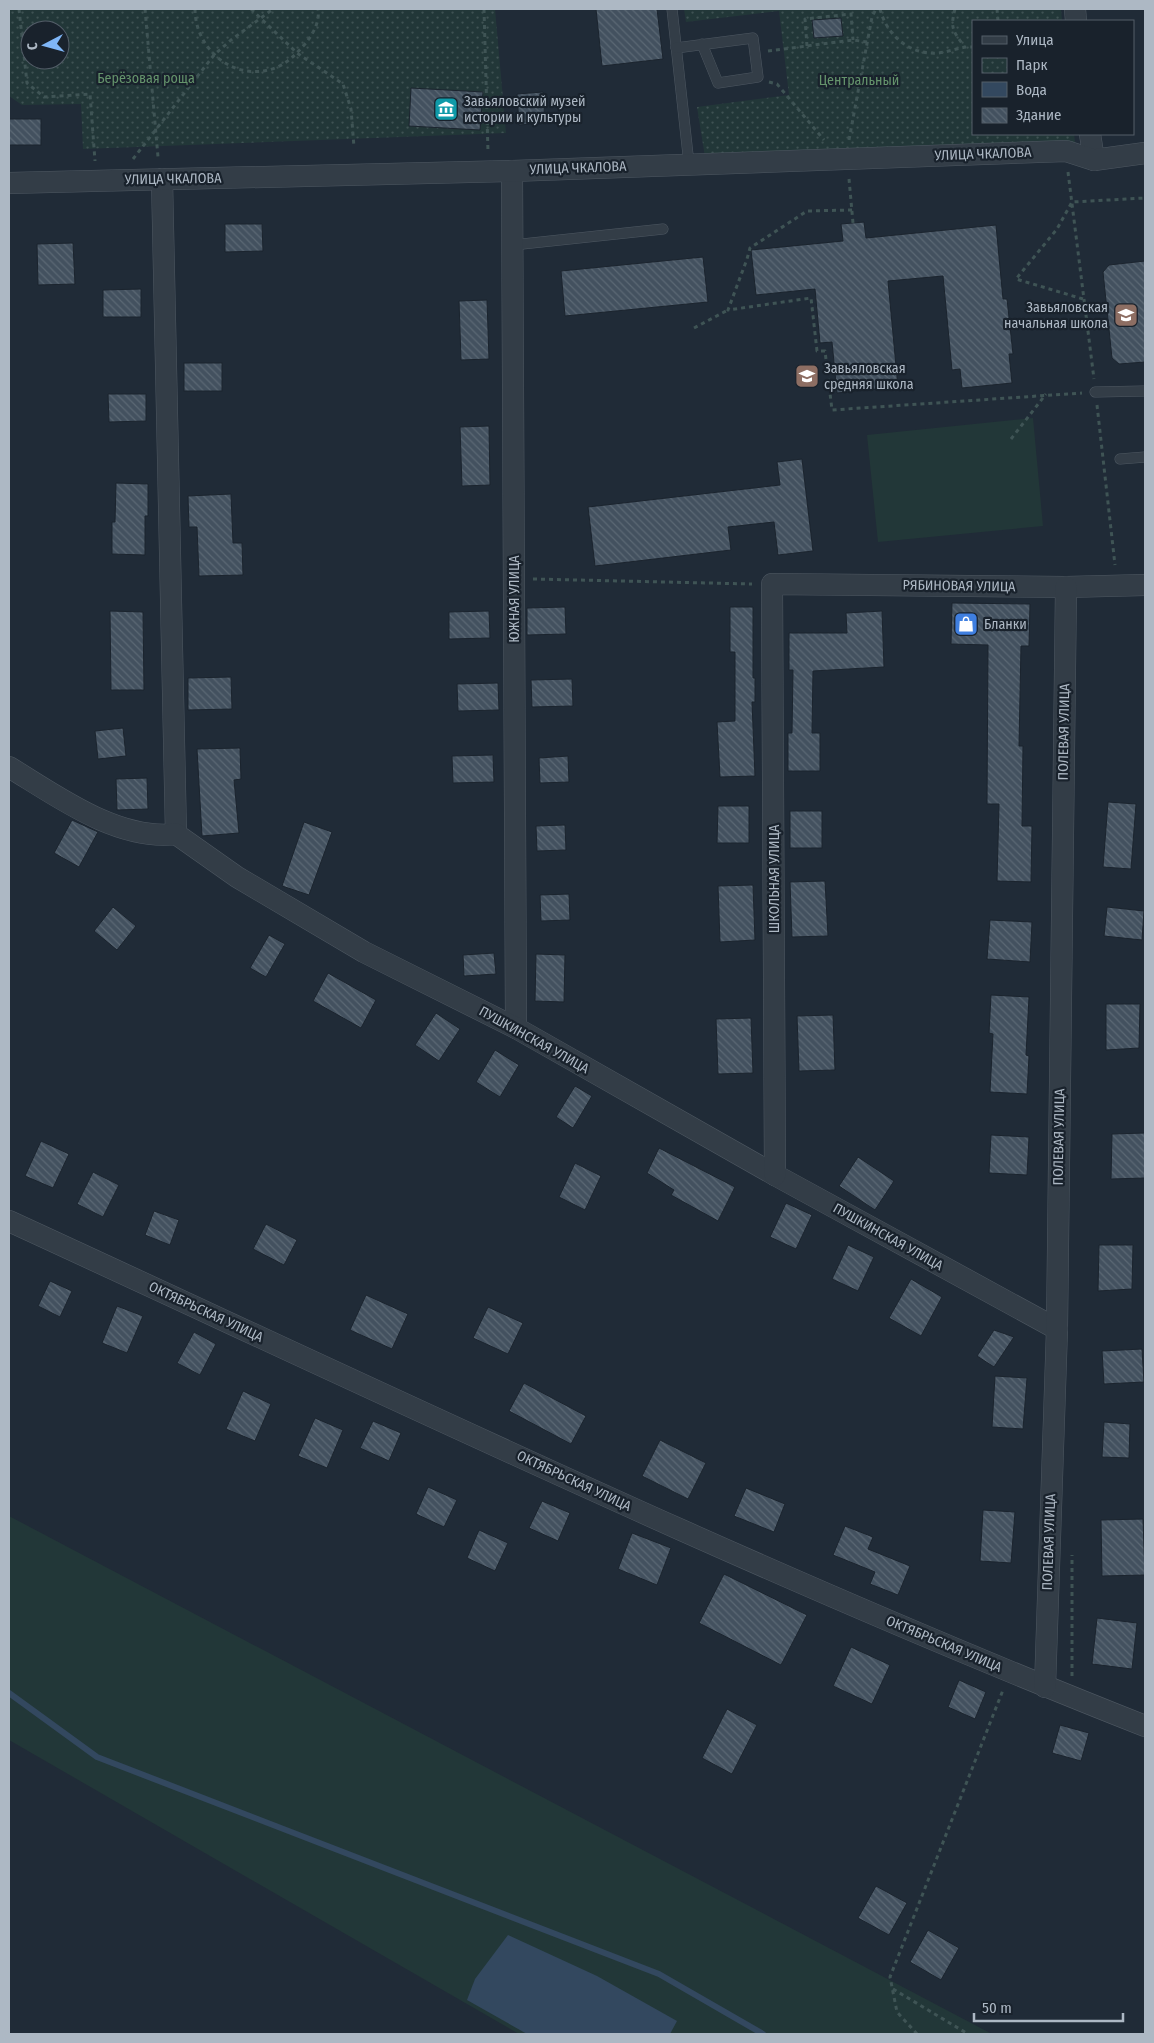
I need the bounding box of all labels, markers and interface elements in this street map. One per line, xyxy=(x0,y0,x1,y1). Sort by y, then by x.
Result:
north arrow xyxy=(20,20,70,70)
legend xyxy=(972,20,1134,135)
text: Улица xyxy=(1015,31,1054,49)
text: С xyxy=(24,41,41,51)
text: Парк xyxy=(1016,56,1047,74)
park label: Берёзовая роща xyxy=(97,70,195,87)
park label: Центральный xyxy=(819,72,899,89)
text: Вода xyxy=(1016,81,1047,99)
place label: Завьяловский музей истории и культуры xyxy=(464,93,586,126)
museum icon: Завьяловский музей истории и культуры xyxy=(433,96,459,122)
text: Здание xyxy=(1016,106,1062,124)
street label: УЛИЦА ЧКАЛОВА xyxy=(933,144,1032,164)
street label: УЛИЦА ЧКАЛОВА xyxy=(528,158,627,178)
street label: УЛИЦА ЧКАЛОВА xyxy=(123,170,222,188)
place label: Завьяловская начальная школа xyxy=(1004,299,1108,332)
school or university icon: Завьяловская начальная школа xyxy=(1113,302,1139,328)
place label: Завьяловская средняя школа xyxy=(824,360,914,393)
school or university icon: Завьяловская средняя школа xyxy=(794,363,820,389)
street label: ЮЖНАЯ УЛИЦА xyxy=(506,555,523,643)
street label: РЯБИНОВАЯ УЛИЦА xyxy=(902,577,1016,595)
shop icon: Бланки xyxy=(953,611,979,637)
place label: Бланки xyxy=(984,616,1027,633)
street label: ПОЛЕВАЯ УЛИЦА xyxy=(1055,683,1073,781)
street label: ШКОЛЬНАЯ УЛИЦА xyxy=(766,824,783,933)
street label: ПУШКИНСКАЯ УЛИЦА xyxy=(476,1003,593,1078)
street label: ПОЛЕВАЯ УЛИЦА xyxy=(1050,1088,1068,1186)
street label: ПУШКИНСКАЯ УЛИЦА xyxy=(830,1200,947,1275)
street label: ОКТЯБРЬСКАЯ УЛИЦА xyxy=(146,1278,266,1346)
street label: ОКТЯБРЬСКАЯ УЛИЦА xyxy=(514,1447,634,1515)
street label: ПОЛЕВАЯ УЛИЦА xyxy=(1039,1493,1059,1591)
street label: ОКТЯБРЬСКАЯ УЛИЦА xyxy=(884,1612,1005,1676)
scale bar xyxy=(974,1990,1123,2022)
text: 50 m xyxy=(982,1999,1012,2017)

